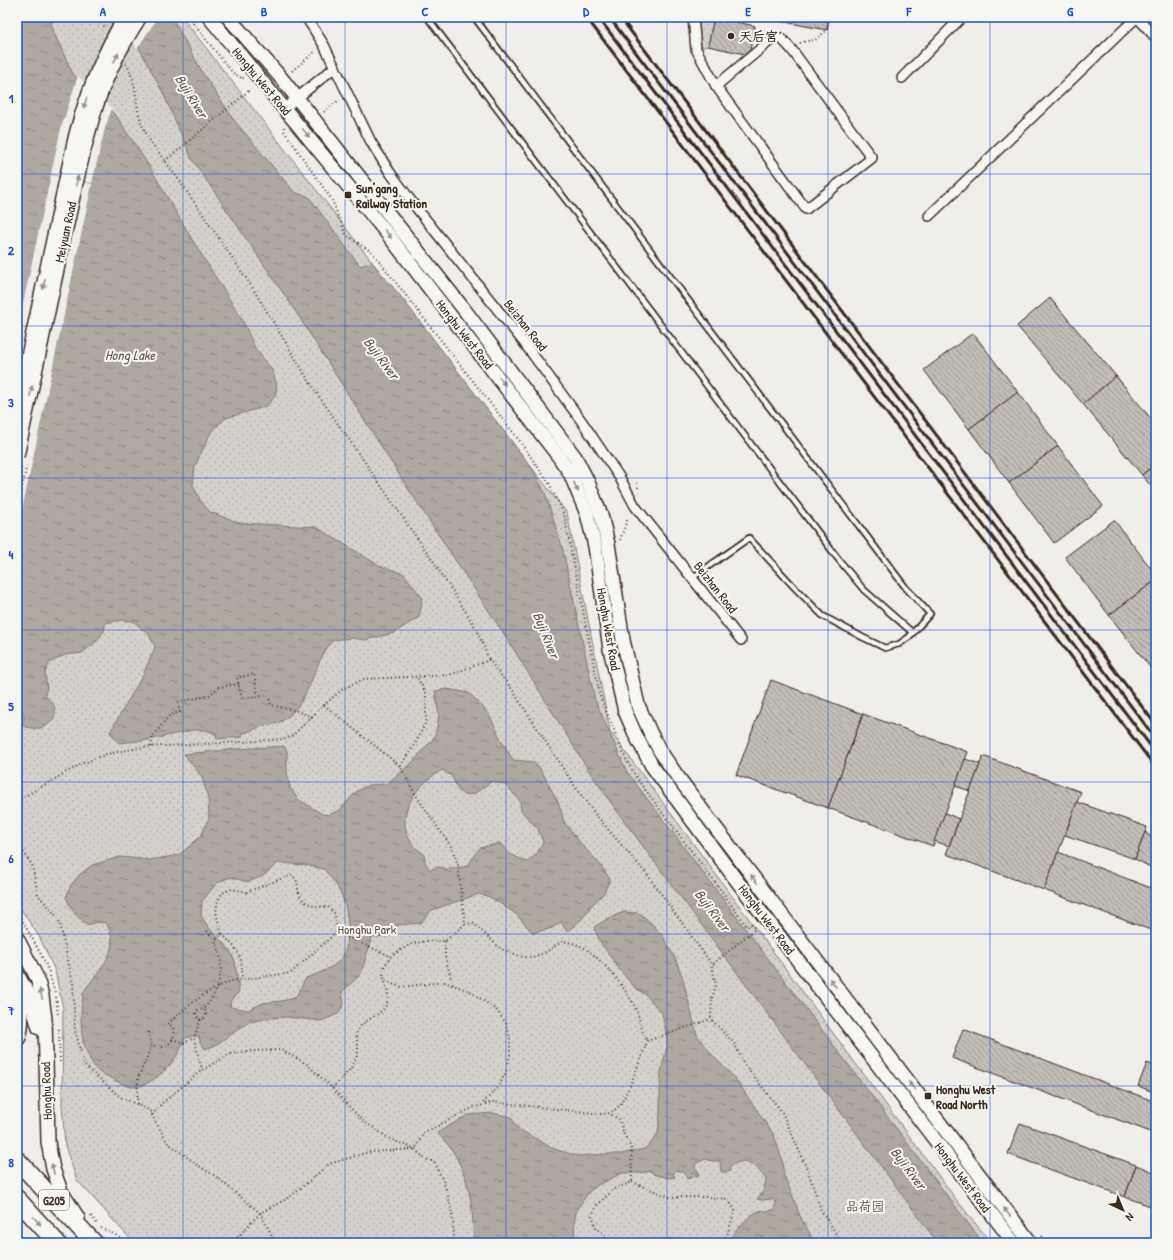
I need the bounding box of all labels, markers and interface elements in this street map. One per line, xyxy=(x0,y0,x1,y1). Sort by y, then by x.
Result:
text: A xyxy=(100,2,107,20)
text: B xyxy=(261,2,268,20)
text: C xyxy=(421,2,429,20)
text: D xyxy=(583,2,590,20)
text: E xyxy=(745,2,751,20)
text: F xyxy=(906,2,913,20)
text: G xyxy=(1067,2,1074,20)
place label: 天后宫 xyxy=(739,27,778,45)
marker: 天后宫 xyxy=(726,31,736,41)
street label: Honghu West Road xyxy=(228,43,296,119)
one-way arrow xyxy=(113,52,119,64)
water label: Buji River xyxy=(171,70,214,123)
text: 1 xyxy=(9,89,14,107)
one-way arrow xyxy=(82,97,88,109)
one-way arrow xyxy=(301,128,310,138)
one-way arrow xyxy=(74,175,80,188)
place label: Sun'gang Railway Station xyxy=(356,179,427,213)
marker: Sun'gang Railway Station xyxy=(343,190,353,200)
street label: Meiyuan Road xyxy=(50,200,80,264)
one-way arrow xyxy=(383,228,392,239)
text: 2 xyxy=(8,241,15,259)
one-way arrow xyxy=(40,278,46,290)
street label: Beizhan Road xyxy=(500,295,552,355)
street label: Honghu West Road xyxy=(432,296,498,372)
water label: Buji River xyxy=(360,333,405,384)
water label: Hong Lake xyxy=(105,345,156,365)
one-way arrow xyxy=(497,375,506,386)
one-way arrow xyxy=(29,384,35,397)
text: 3 xyxy=(8,393,14,411)
one-way arrow xyxy=(573,481,579,493)
text: 4 xyxy=(9,545,14,563)
street label: Beizhan Road xyxy=(690,557,742,617)
street label: Honghu West Road xyxy=(593,586,625,672)
water label: Buji River xyxy=(529,609,565,662)
text: 5 xyxy=(8,697,14,715)
text: 6 xyxy=(8,849,14,867)
one-way arrow xyxy=(751,874,759,884)
street label: Honghu West Road xyxy=(735,880,799,958)
water label: Buji River xyxy=(691,885,736,936)
park label: Honghu Park xyxy=(338,920,397,938)
one-way arrow xyxy=(829,977,837,988)
one-way arrow xyxy=(37,988,43,1000)
text: 7 xyxy=(7,1001,15,1019)
street label: Honghu Road xyxy=(36,1062,56,1120)
place label: Honghu West Road North xyxy=(936,1080,996,1113)
one-way arrow xyxy=(907,1081,916,1092)
marker: Honghu West Road North xyxy=(923,1091,933,1101)
street label: Honghu West Road xyxy=(931,1138,995,1216)
water label: Buji River xyxy=(887,1143,932,1194)
text: 8 xyxy=(8,1153,14,1171)
one-way arrow xyxy=(50,1163,56,1175)
road number: G205 xyxy=(39,1190,69,1210)
north arrow xyxy=(1103,1190,1143,1230)
park label: 品荷园 xyxy=(845,1197,885,1215)
one-way arrow xyxy=(1003,1207,1011,1217)
text: N xyxy=(1123,1210,1137,1224)
one-way arrow xyxy=(32,1216,42,1226)

